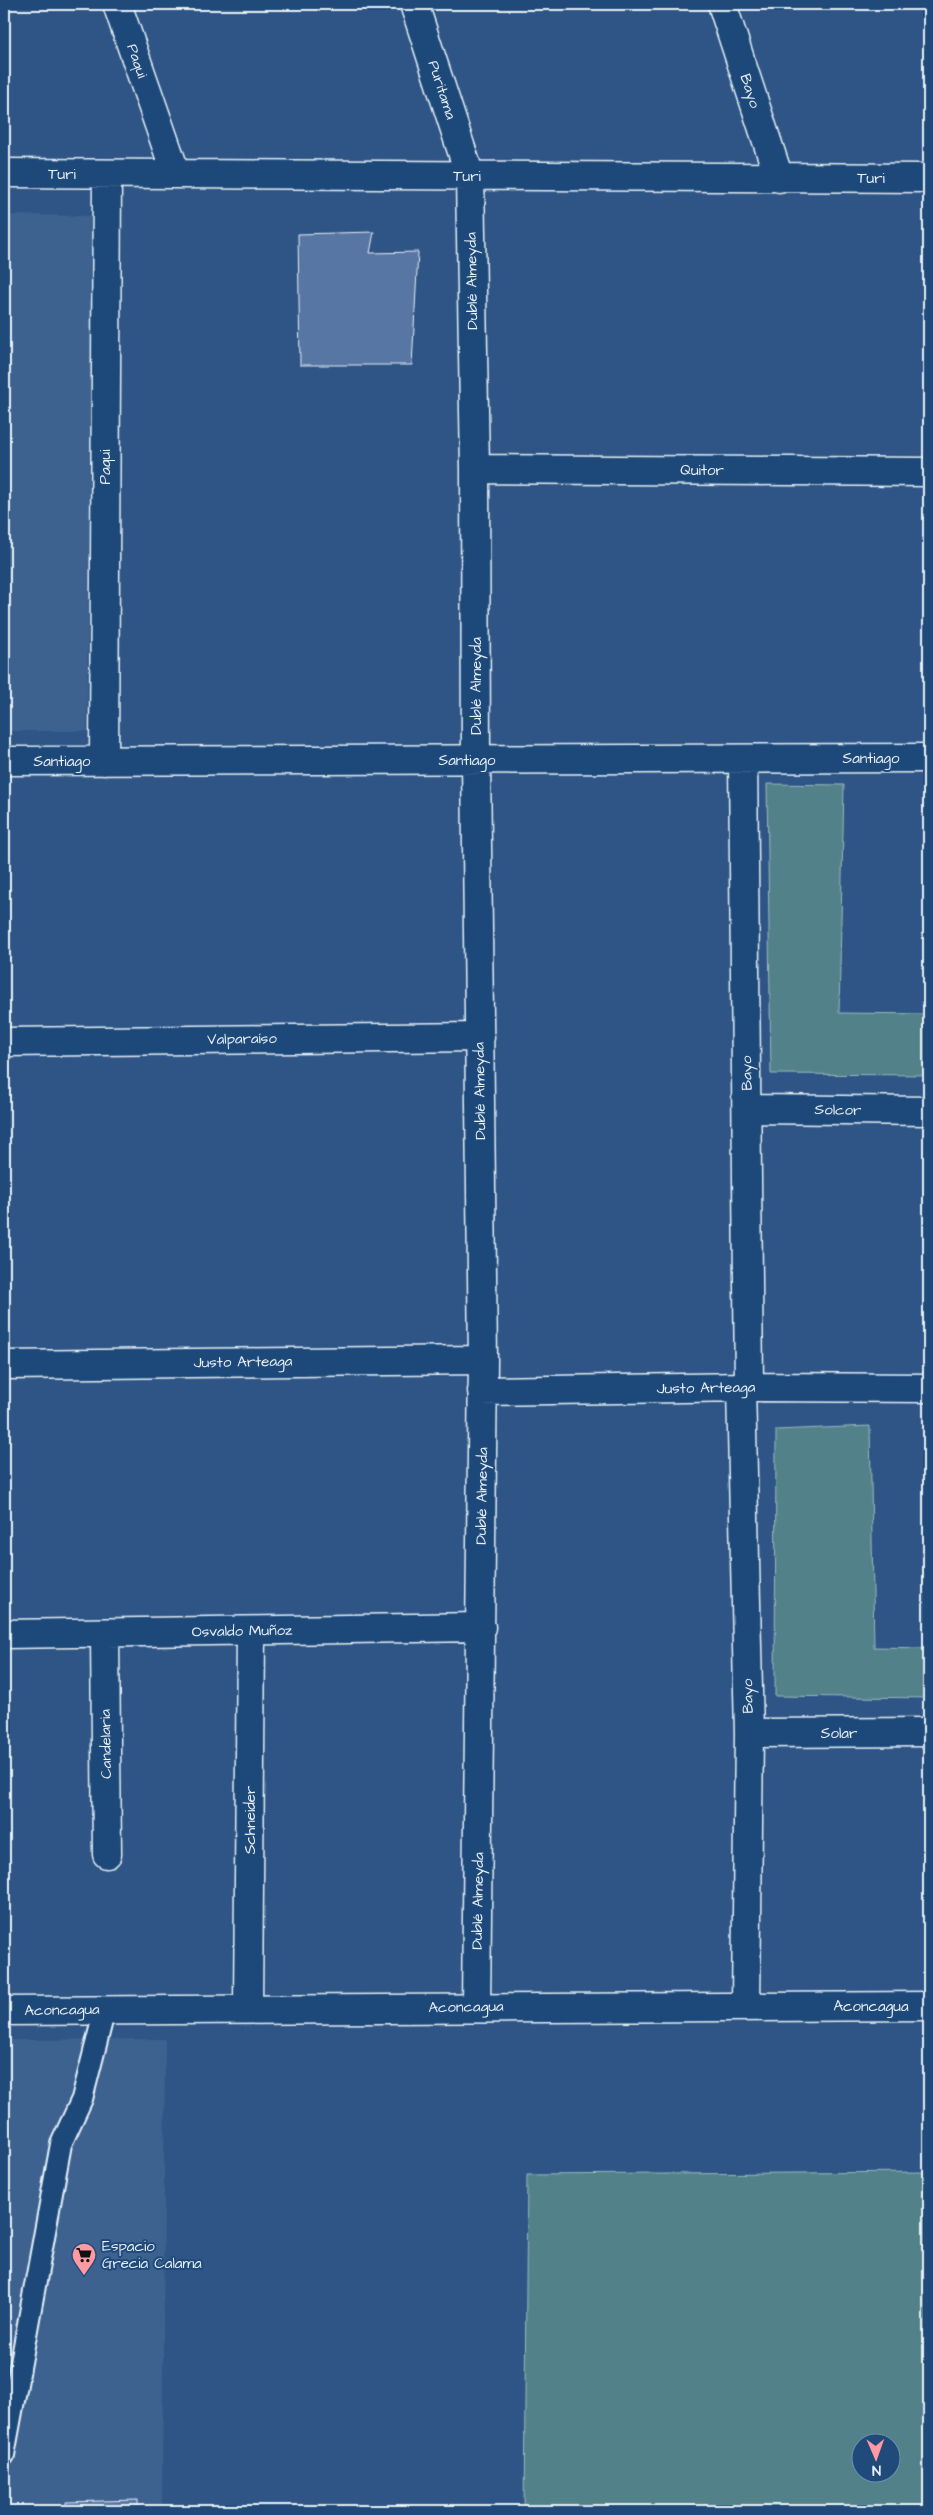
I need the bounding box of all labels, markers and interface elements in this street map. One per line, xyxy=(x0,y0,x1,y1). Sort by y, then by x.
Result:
street label: Paqui xyxy=(121,41,153,82)
street label: Puritama xyxy=(423,58,461,122)
street label: Bayo xyxy=(734,71,766,112)
street label: Turi xyxy=(48,164,76,185)
street label: Turi xyxy=(453,166,481,187)
street label: Turi xyxy=(857,168,885,189)
street label: Dublé Almeyda xyxy=(461,232,484,330)
street label: Paqui xyxy=(95,449,116,484)
street label: Quitor xyxy=(680,460,724,481)
street label: Dublé Almeyda xyxy=(466,637,488,735)
street label: Santiago xyxy=(843,748,900,770)
street label: Santiago xyxy=(439,750,496,772)
street label: Santiago xyxy=(34,751,91,773)
street label: Valparaíso xyxy=(207,1028,277,1050)
street label: Dublé Almeyda xyxy=(469,1042,492,1140)
street label: Bayo xyxy=(736,1055,759,1091)
street label: Solcor xyxy=(814,1099,862,1121)
street label: Justo Arteaga xyxy=(193,1351,293,1374)
street label: Justo Arteaga xyxy=(656,1377,756,1400)
street label: Dublé Almeyda xyxy=(471,1447,494,1545)
street label: Osvaldo Muñoz xyxy=(191,1620,293,1642)
street label: Bayo xyxy=(737,1678,760,1714)
street label: Candelaria xyxy=(95,1709,117,1779)
street label: Solar xyxy=(821,1723,857,1744)
street label: Schneider xyxy=(240,1786,261,1854)
street label: Dublé Almeyda xyxy=(467,1852,490,1950)
street label: Aconcagua xyxy=(428,1996,504,2019)
street label: Aconcagua xyxy=(833,1996,909,2018)
street label: Aconcagua xyxy=(24,1999,100,2022)
place label: Espacio Grecia Calama xyxy=(102,2236,202,2274)
supermarket icon: Espacio Grecia Calama xyxy=(71,2242,97,2276)
north arrow xyxy=(850,2432,900,2482)
text: N xyxy=(871,2460,881,2480)

